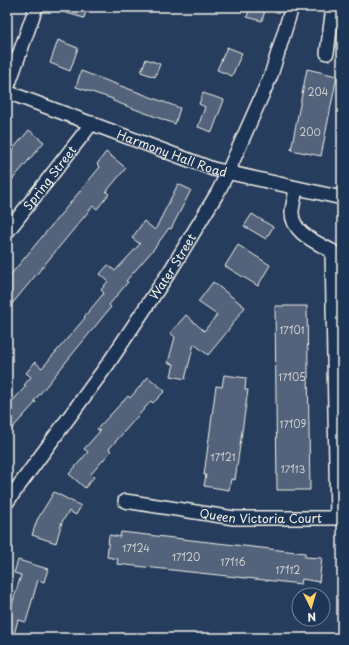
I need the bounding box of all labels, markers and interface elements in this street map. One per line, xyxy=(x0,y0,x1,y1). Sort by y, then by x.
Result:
house number: 204 xyxy=(308,84,329,99)
house number: 200 xyxy=(299,124,321,139)
street label: Harmony Hall Road xyxy=(114,125,229,181)
street label: Spring Street xyxy=(19,142,80,214)
street label: Water Street xyxy=(145,230,200,303)
house number: 17101 xyxy=(280,322,305,337)
house number: 17105 xyxy=(278,369,306,384)
house number: 17109 xyxy=(280,416,307,431)
house number: 17121 xyxy=(210,449,236,464)
house number: 17113 xyxy=(281,461,306,476)
street label: Queen Victoria Court xyxy=(199,504,322,527)
house number: 17124 xyxy=(122,540,150,555)
house number: 17120 xyxy=(172,549,200,564)
house number: 17116 xyxy=(221,554,245,569)
house number: 17112 xyxy=(276,562,300,577)
north arrow xyxy=(291,587,331,627)
text: N xyxy=(307,609,317,626)

